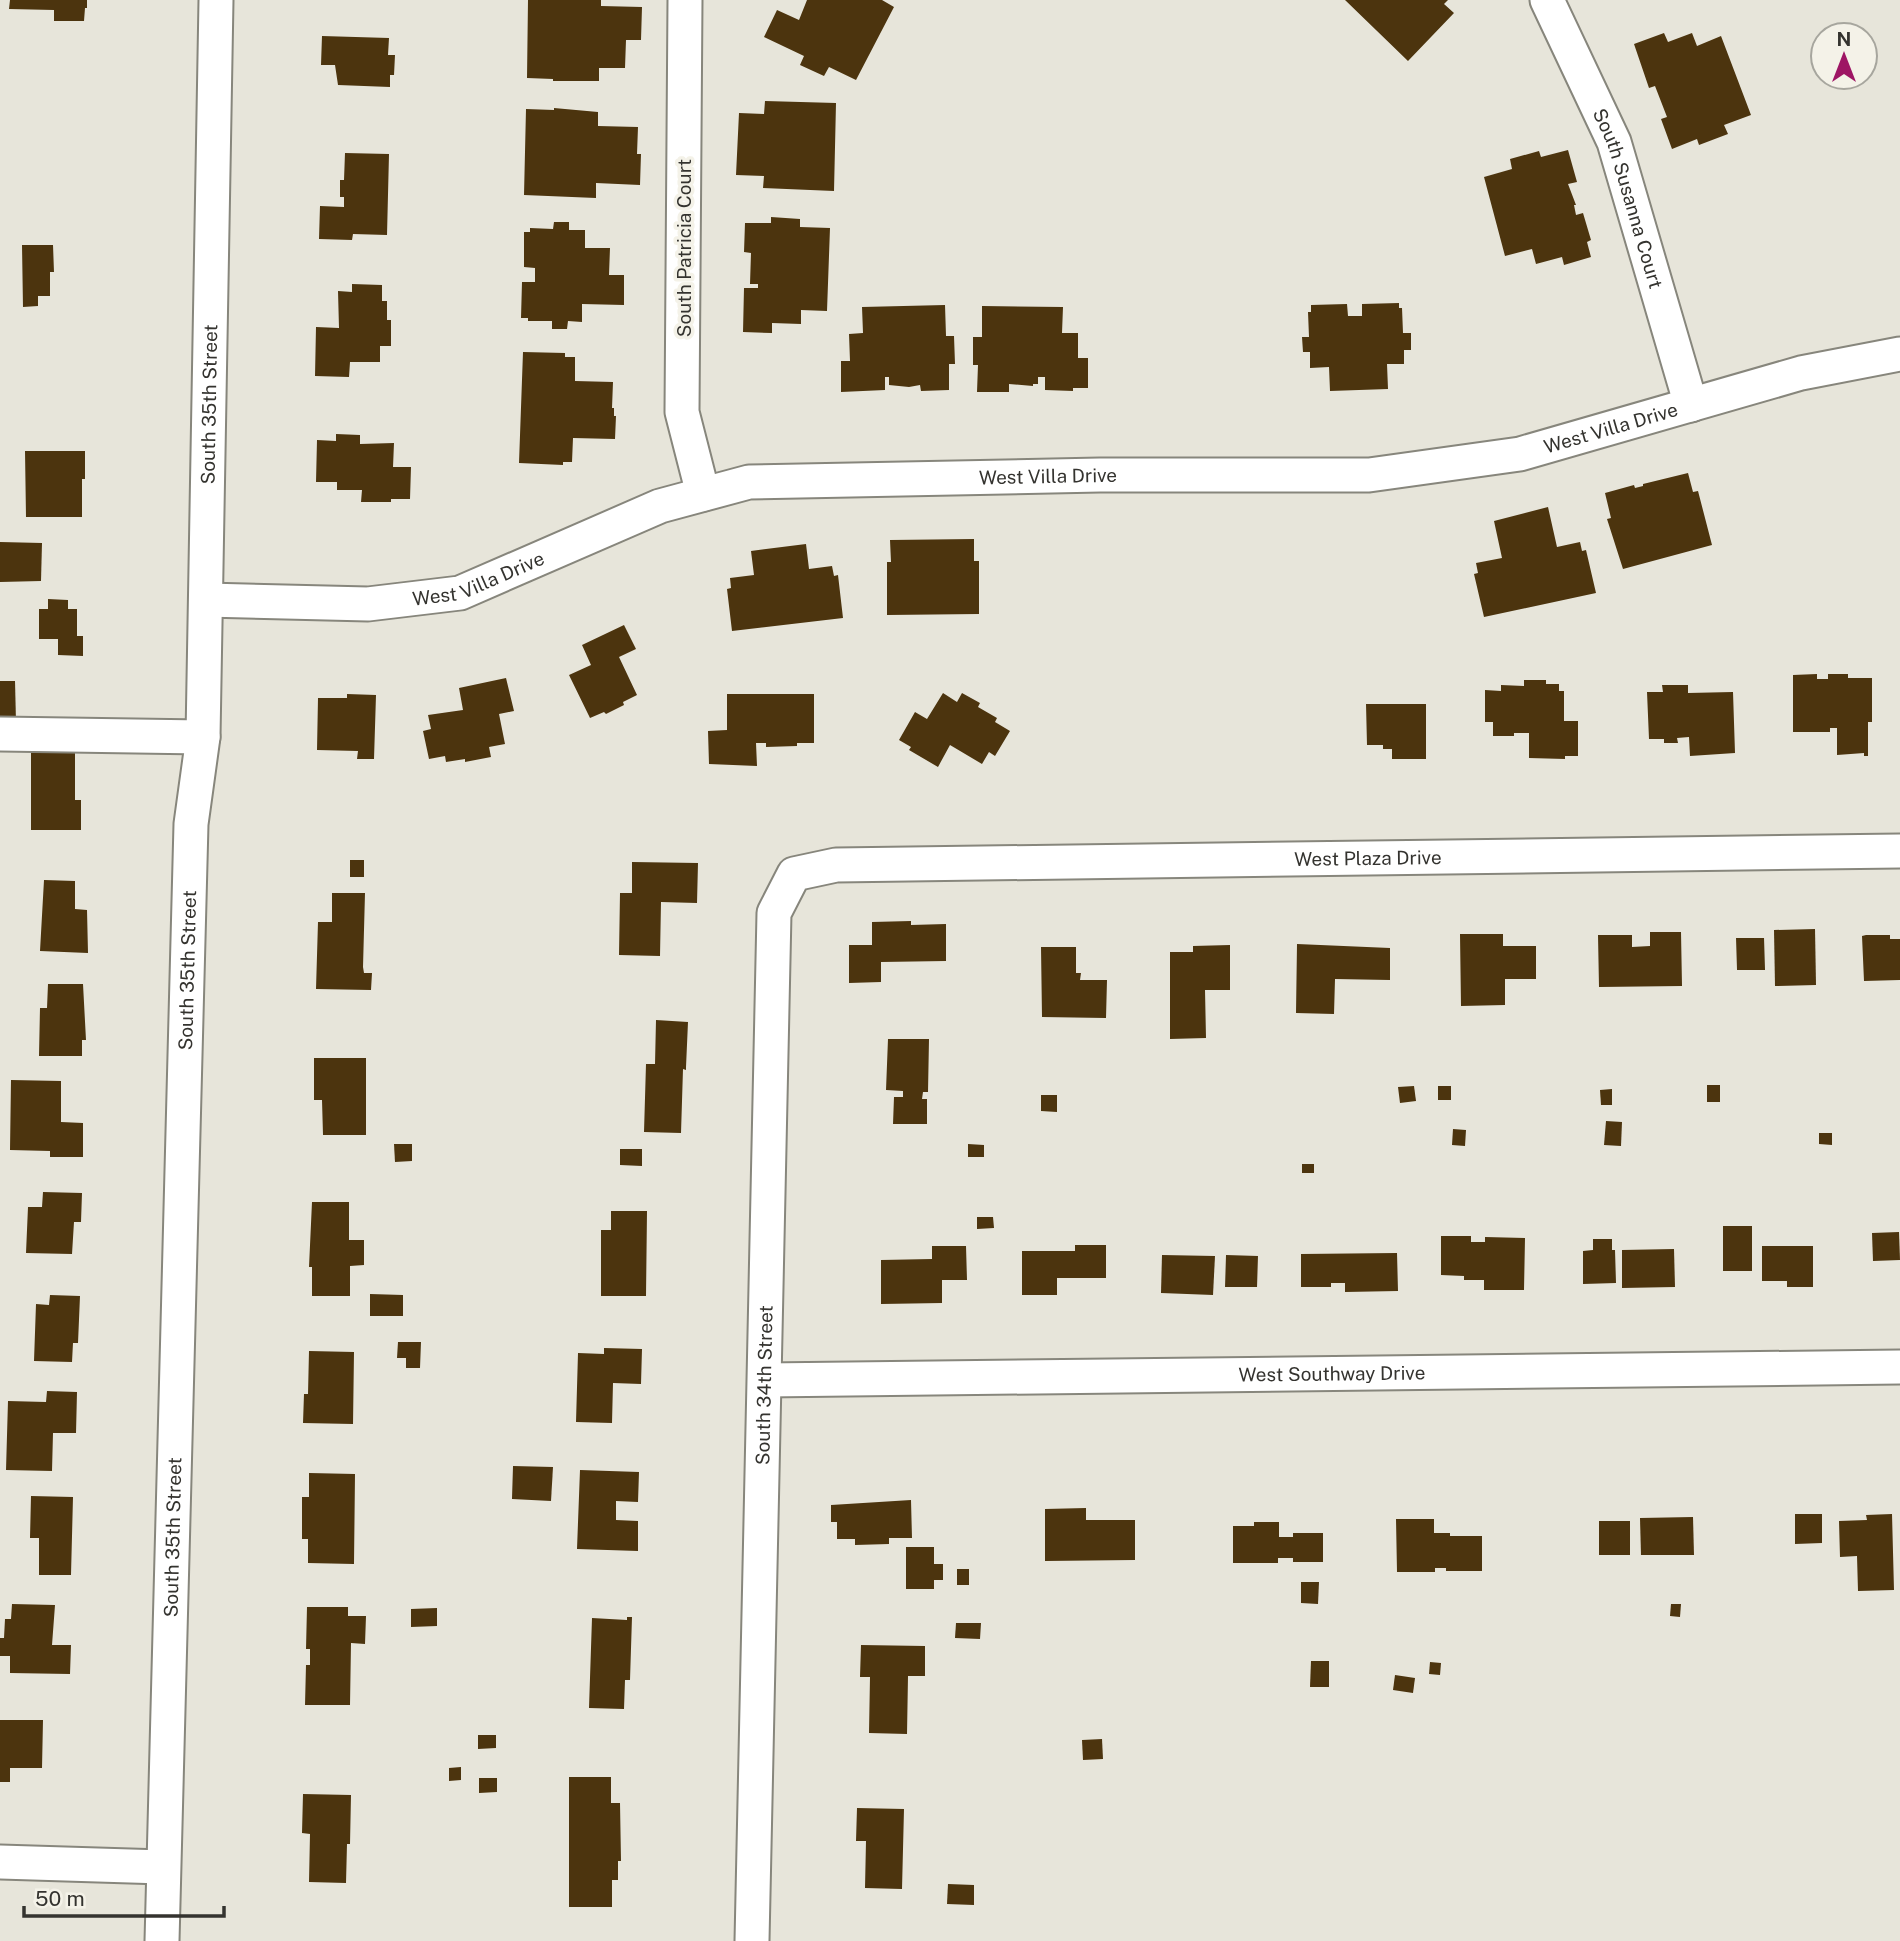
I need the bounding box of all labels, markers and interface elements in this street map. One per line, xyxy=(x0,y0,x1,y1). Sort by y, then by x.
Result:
north arrow xyxy=(1809,21,1879,91)
text: N xyxy=(1837,28,1851,50)
street label: South Susanna Court xyxy=(1589,105,1667,291)
street label: South Patricia Court xyxy=(673,159,695,337)
street label: South 35th Street xyxy=(196,324,221,485)
street label: West Villa Drive xyxy=(1541,398,1680,458)
street label: West Villa Drive xyxy=(979,464,1117,488)
street label: West Villa Drive xyxy=(411,547,547,610)
street label: West Plaza Drive xyxy=(1294,846,1442,870)
street label: South 35th Street xyxy=(174,890,200,1051)
street label: South 34th Street xyxy=(751,1305,777,1465)
street label: West Southway Drive xyxy=(1238,1361,1426,1386)
street label: South 35th Street xyxy=(159,1457,186,1617)
scale bar xyxy=(24,1874,224,1918)
text: 50 m xyxy=(35,1886,85,1911)

